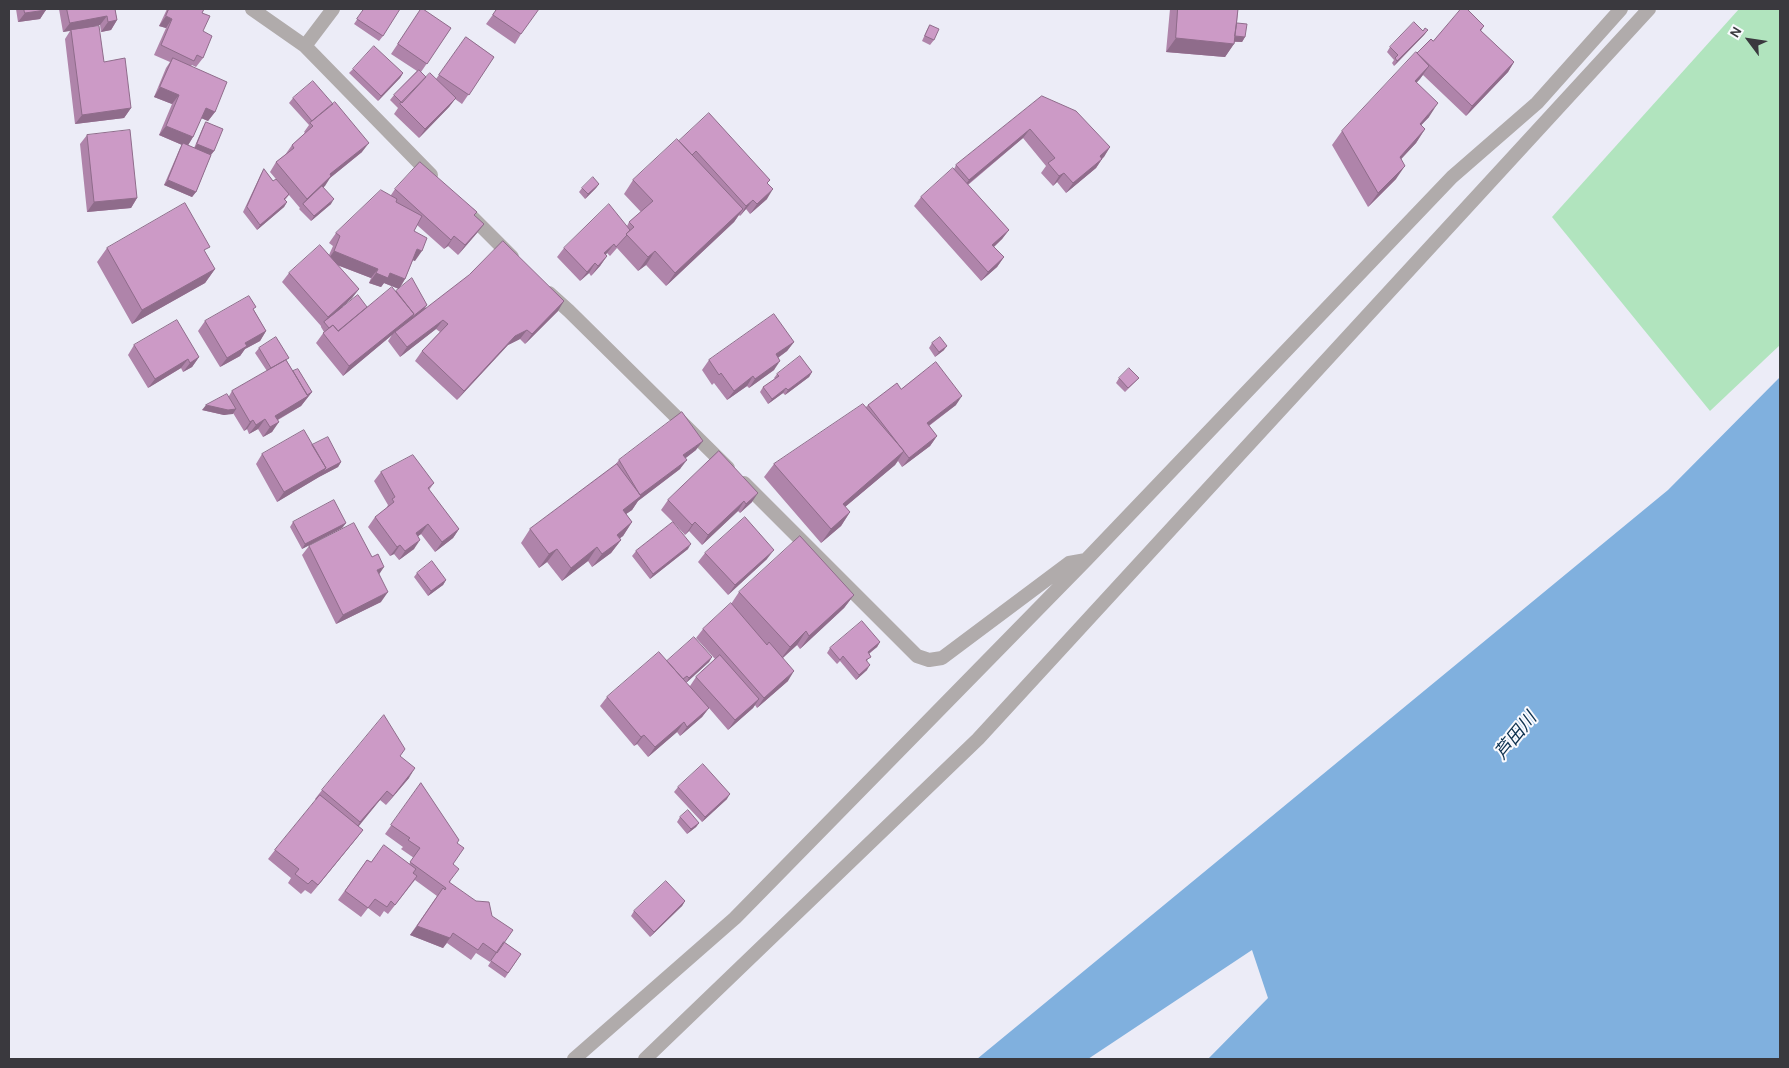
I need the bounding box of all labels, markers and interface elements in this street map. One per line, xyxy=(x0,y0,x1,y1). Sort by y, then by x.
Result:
north arrow xyxy=(1724,15,1774,65)
text: N xyxy=(1726,23,1746,41)
water label: 芦田川 xyxy=(1491,708,1541,764)

